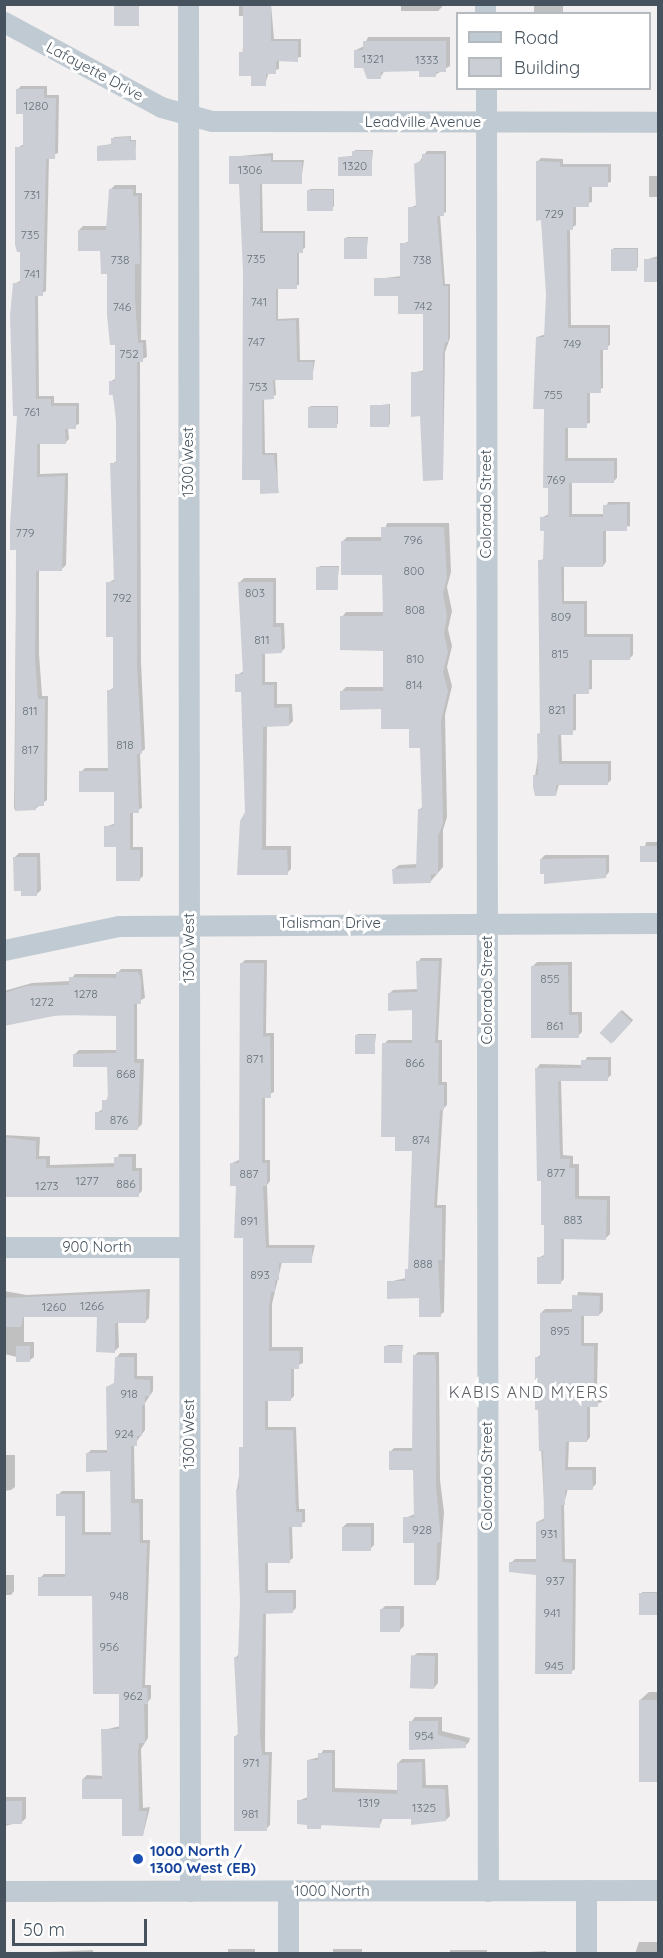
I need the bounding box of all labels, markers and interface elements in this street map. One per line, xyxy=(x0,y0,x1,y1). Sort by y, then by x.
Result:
legend xyxy=(456,12,651,90)
text: Road xyxy=(514,26,559,49)
street label: Lafayette Drive xyxy=(43,38,147,104)
house number: 1321 xyxy=(362,52,384,66)
house number: 1333 xyxy=(415,53,439,67)
text: Building xyxy=(514,56,580,79)
house number: 1280 xyxy=(24,99,48,113)
street label: Leadville Avenue xyxy=(365,113,481,131)
house number: 1320 xyxy=(343,159,367,173)
house number: 1306 xyxy=(238,163,262,177)
house number: 731 xyxy=(24,188,40,202)
house number: 729 xyxy=(544,207,564,221)
house number: 735 xyxy=(21,228,39,242)
house number: 735 xyxy=(247,252,265,266)
house number: 738 xyxy=(111,253,129,267)
house number: 738 xyxy=(413,253,431,267)
house number: 741 xyxy=(24,267,40,281)
house number: 741 xyxy=(251,295,267,309)
house number: 742 xyxy=(414,299,432,313)
house number: 746 xyxy=(113,300,131,314)
house number: 747 xyxy=(247,335,265,349)
house number: 749 xyxy=(563,337,581,351)
house number: 752 xyxy=(119,347,139,361)
house number: 753 xyxy=(249,380,267,394)
house number: 755 xyxy=(543,388,563,402)
house number: 761 xyxy=(24,405,40,419)
street label: 1300 West xyxy=(179,427,197,497)
street label: Colorado Street xyxy=(477,449,495,559)
house number: 769 xyxy=(547,473,565,487)
house number: 779 xyxy=(15,526,35,540)
house number: 796 xyxy=(403,533,423,547)
house number: 800 xyxy=(404,564,424,578)
house number: 803 xyxy=(245,586,265,600)
house number: 792 xyxy=(112,591,132,605)
house number: 808 xyxy=(405,603,425,617)
house number: 809 xyxy=(551,610,571,624)
house number: 811 xyxy=(254,633,270,647)
house number: 815 xyxy=(551,647,569,661)
house number: 810 xyxy=(406,652,424,666)
house number: 814 xyxy=(405,678,423,692)
house number: 821 xyxy=(548,703,566,717)
house number: 811 xyxy=(22,704,38,718)
house number: 818 xyxy=(116,738,134,752)
house number: 817 xyxy=(21,743,39,757)
street label: 1300 West xyxy=(180,913,198,983)
street label: Talisman Drive xyxy=(279,914,381,932)
street label: Colorado Street xyxy=(478,935,496,1045)
house number: 855 xyxy=(540,972,560,986)
house number: 1278 xyxy=(74,987,98,1001)
house number: 1272 xyxy=(30,995,54,1009)
house number: 861 xyxy=(546,1019,564,1033)
house number: 871 xyxy=(246,1052,264,1066)
house number: 866 xyxy=(405,1056,425,1070)
house number: 868 xyxy=(116,1067,136,1081)
house number: 876 xyxy=(110,1113,128,1127)
house number: 874 xyxy=(412,1133,430,1147)
house number: 877 xyxy=(547,1166,565,1180)
house number: 887 xyxy=(240,1167,258,1181)
house number: 1277 xyxy=(75,1174,99,1188)
house number: 886 xyxy=(116,1177,136,1191)
house number: 1273 xyxy=(35,1179,59,1193)
house number: 883 xyxy=(563,1213,583,1227)
house number: 891 xyxy=(240,1214,258,1228)
street label: 900 North xyxy=(62,1238,132,1256)
house number: 888 xyxy=(413,1257,433,1271)
house number: 893 xyxy=(250,1268,270,1282)
house number: 1266 xyxy=(80,1299,104,1313)
house number: 1260 xyxy=(42,1300,66,1314)
house number: 895 xyxy=(550,1324,570,1338)
district label: KABIS AND MYERS xyxy=(449,1382,609,1402)
house number: 918 xyxy=(120,1387,138,1401)
street label: 1300 West xyxy=(180,1399,198,1469)
street label: Colorado Street xyxy=(478,1421,496,1531)
house number: 924 xyxy=(114,1427,134,1441)
house number: 928 xyxy=(412,1523,432,1537)
house number: 931 xyxy=(540,1527,558,1541)
house number: 937 xyxy=(545,1574,565,1588)
house number: 948 xyxy=(109,1589,129,1603)
house number: 941 xyxy=(543,1606,561,1620)
house number: 956 xyxy=(99,1640,119,1654)
house number: 945 xyxy=(544,1659,564,1673)
house number: 962 xyxy=(123,1689,143,1703)
house number: 954 xyxy=(414,1729,434,1743)
house number: 971 xyxy=(242,1756,260,1770)
house number: 1319 xyxy=(358,1796,380,1810)
house number: 1325 xyxy=(412,1801,436,1815)
house number: 981 xyxy=(241,1807,259,1821)
place label: 1000 North / 1300 West (EB) xyxy=(150,1841,256,1876)
marker: 1000 North / 1300 West (EB) xyxy=(131,1852,145,1866)
street label: 1000 North xyxy=(294,1882,370,1900)
scale bar xyxy=(15,1907,150,1945)
text: 50 m xyxy=(23,1918,65,1941)

